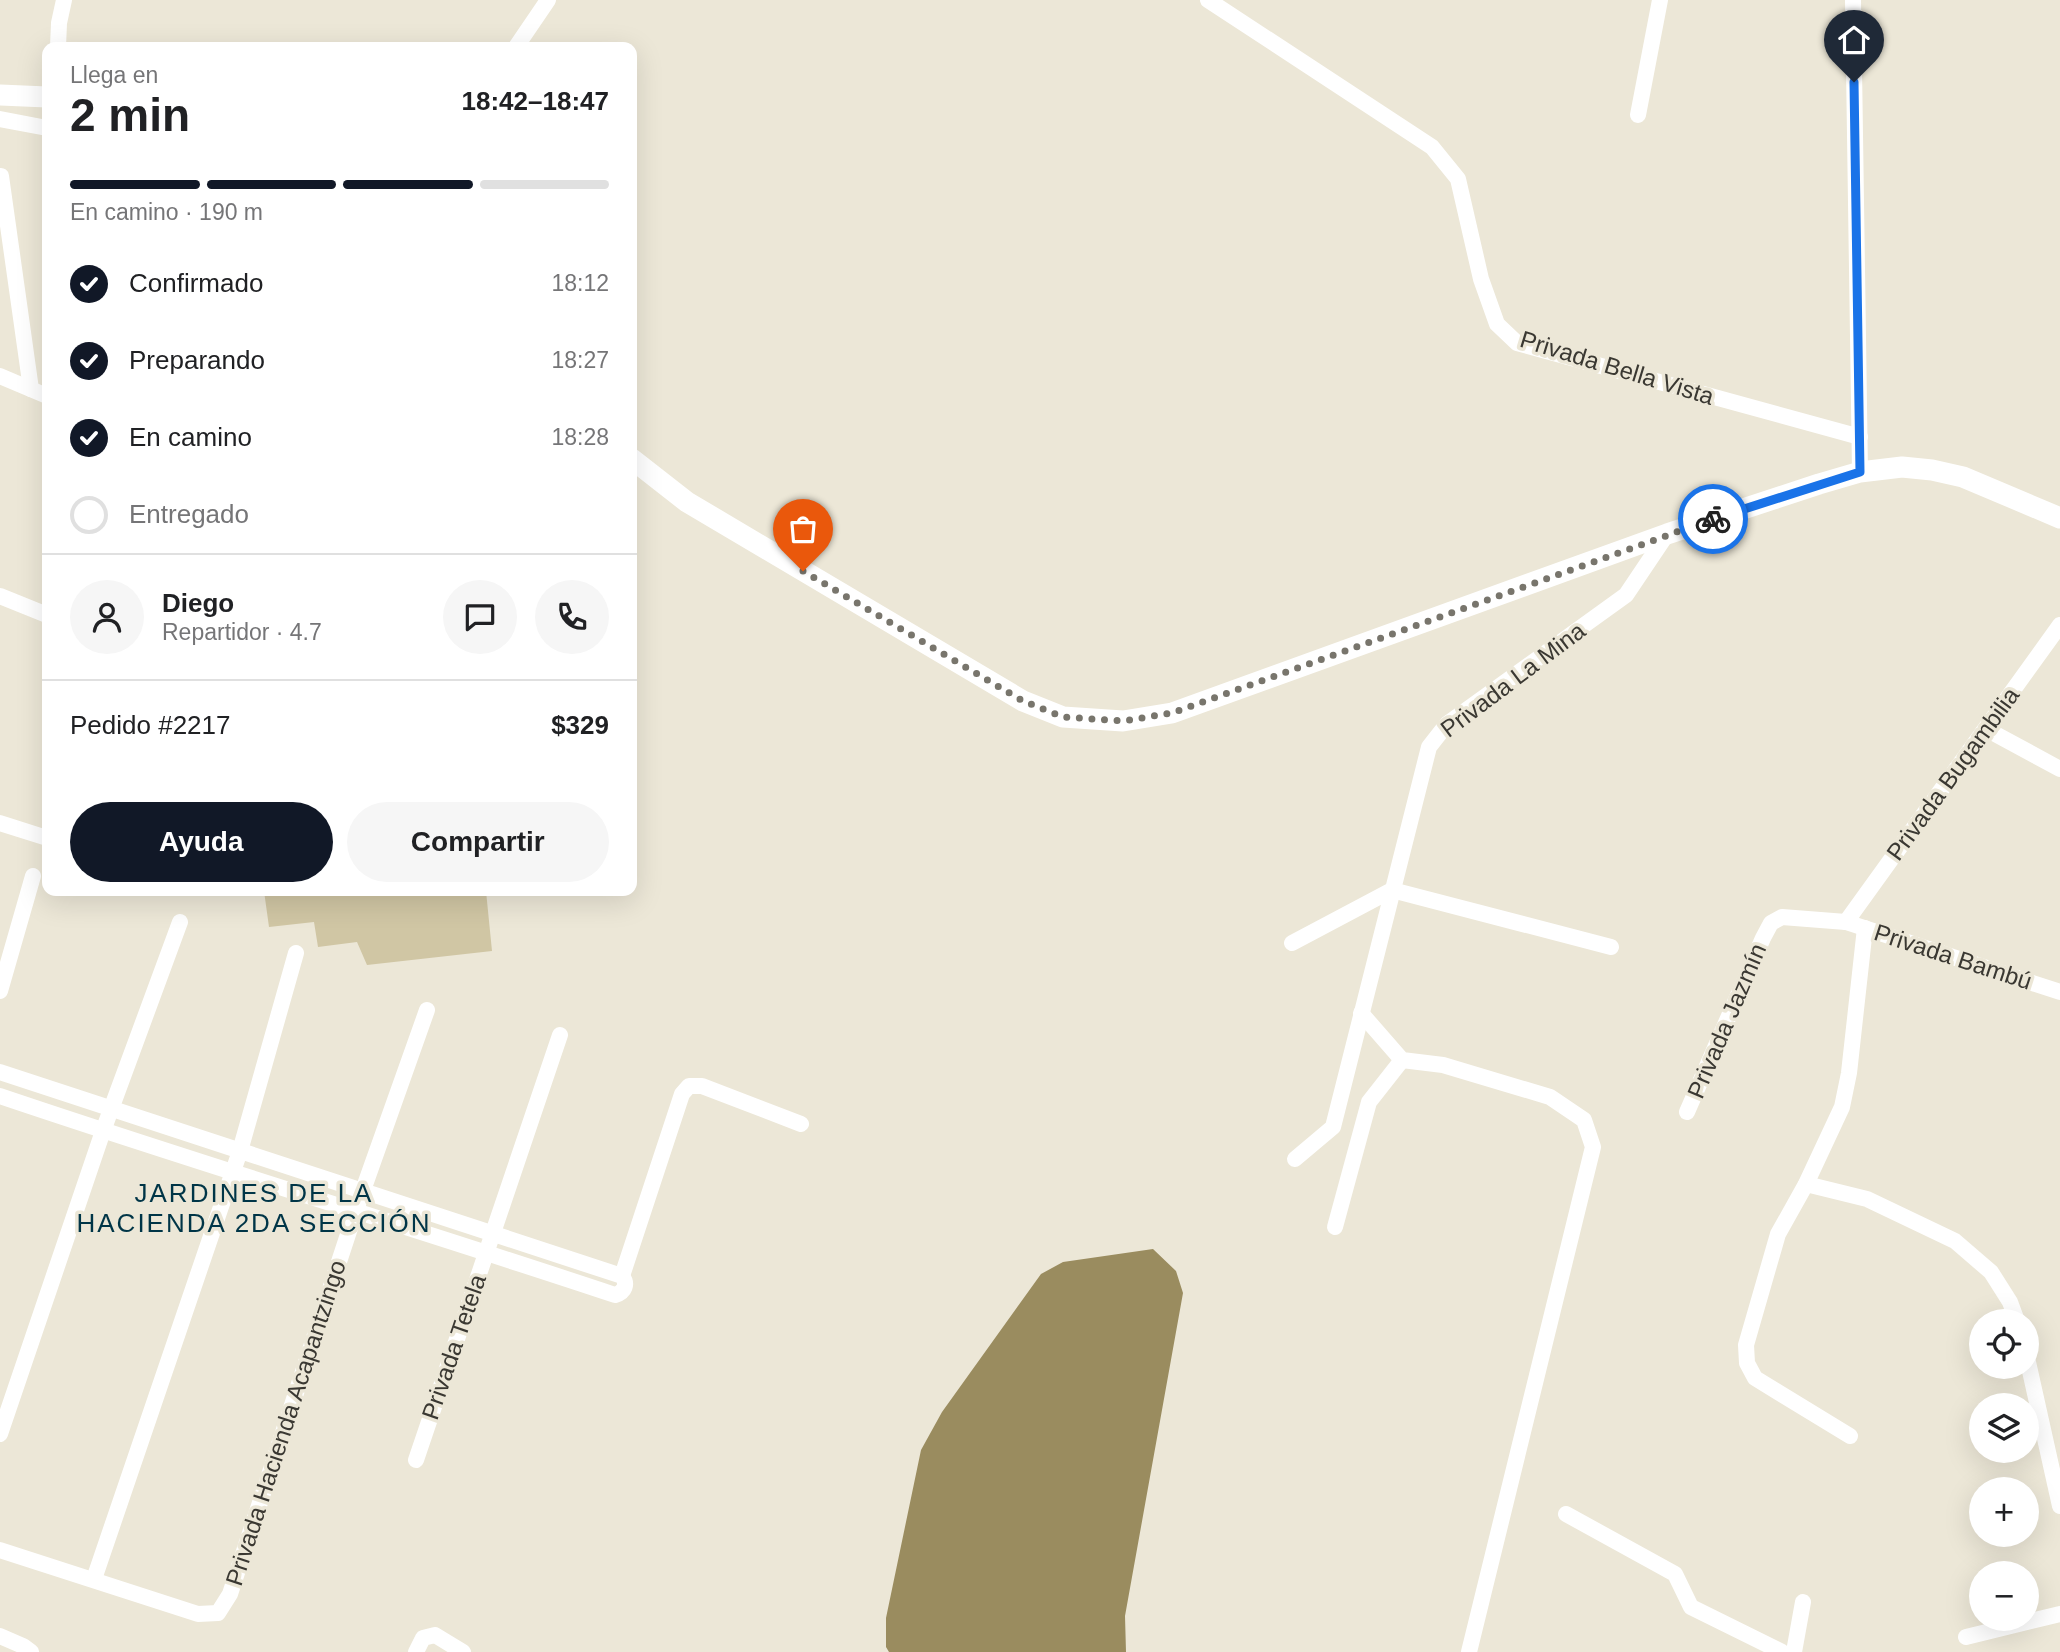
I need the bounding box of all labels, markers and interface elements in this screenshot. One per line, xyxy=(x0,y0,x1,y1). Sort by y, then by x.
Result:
pin xyxy=(1824,10,1884,82)
icon: home xyxy=(1835,21,1873,59)
text: Llega en xyxy=(70,62,158,88)
text: 18:42–18:47 xyxy=(462,86,609,116)
text: 2 min xyxy=(70,89,190,141)
text: En camino · 190 m xyxy=(70,199,263,225)
icon: check xyxy=(70,265,108,303)
text: Confirmado xyxy=(129,268,263,298)
text: 18:12 xyxy=(551,270,609,296)
street label: Privada Bella Vista xyxy=(1517,325,1718,410)
icon: check xyxy=(70,342,108,380)
text: Preparando xyxy=(129,345,265,375)
text: 18:27 xyxy=(551,347,609,373)
icon: check xyxy=(70,419,108,457)
text: En camino xyxy=(129,422,252,452)
text: 18:28 xyxy=(551,424,609,450)
courier xyxy=(1678,484,1748,554)
text: Entregado xyxy=(129,499,249,529)
pin xyxy=(773,499,833,571)
icon: bike xyxy=(1694,500,1732,538)
icon: bag xyxy=(784,510,822,548)
button: person xyxy=(70,580,144,654)
button: chat xyxy=(443,580,517,654)
button: phone xyxy=(535,580,609,654)
text: Diego xyxy=(162,588,234,618)
street label: Privada La Mina xyxy=(1435,616,1591,743)
text: Repartidor · 4.7 xyxy=(162,619,322,645)
street label: Privada Bugambilia xyxy=(1881,682,2025,865)
text: Pedido #2217 xyxy=(70,710,230,740)
text: $329 xyxy=(551,710,609,740)
button: Ayuda xyxy=(70,802,333,882)
button: Compartir xyxy=(347,802,609,882)
street label: Privada Bambú xyxy=(1871,918,2035,995)
street label: Privada Jazmín xyxy=(1682,939,1771,1102)
district label: JARDINES DE LA HACIENDA 2DA SECCIÓN xyxy=(77,1178,431,1238)
street label: Privada Hacienda Acapantzingo xyxy=(220,1257,351,1589)
street label: Privada Tetela xyxy=(416,1270,491,1423)
map controls xyxy=(1969,1309,2039,1631)
button: locate xyxy=(1969,1309,2039,1379)
button: layers xyxy=(1969,1393,2039,1463)
button: + xyxy=(1969,1477,2039,1547)
button: − xyxy=(1969,1561,2039,1631)

